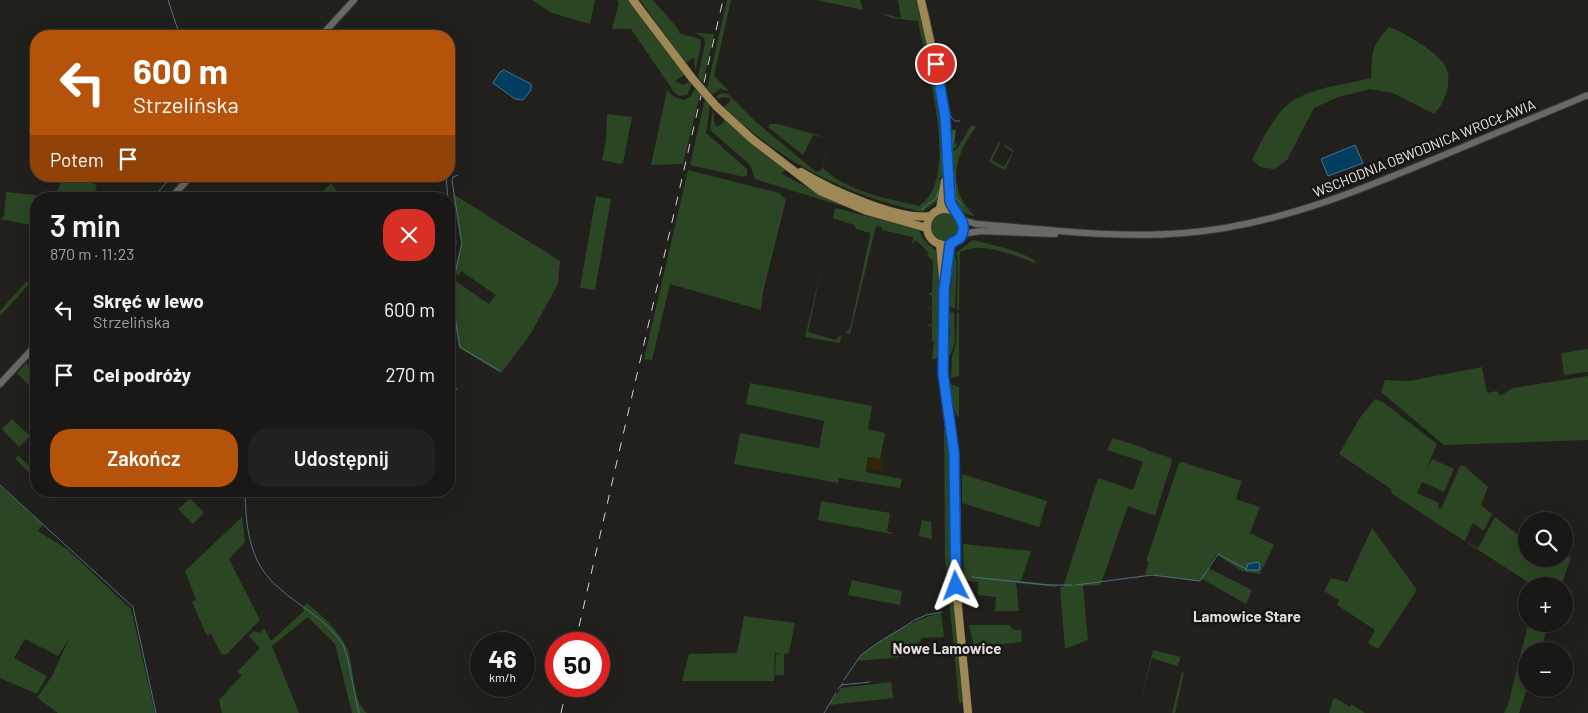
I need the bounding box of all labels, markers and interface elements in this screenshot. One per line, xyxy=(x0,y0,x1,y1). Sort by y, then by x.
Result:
pin xyxy=(915,43,957,85)
text: 600 m xyxy=(133,49,228,91)
icon: left xyxy=(50,50,115,115)
icon: arrive xyxy=(922,50,950,78)
text: Strzelińska xyxy=(133,91,239,117)
street label: WSCHODNIA OBWODNICA WROCŁAWIA xyxy=(1310,95,1538,201)
icon: arrive xyxy=(114,145,142,173)
text: Potem xyxy=(50,148,104,171)
text: 3 min xyxy=(50,207,121,243)
button: close xyxy=(383,209,435,261)
text: 870 m · 11:23 xyxy=(50,244,135,263)
text: Skręć w lewo xyxy=(93,289,204,312)
icon: left xyxy=(50,296,78,324)
text: 600 m xyxy=(384,298,435,321)
text: Strzelińska xyxy=(93,312,170,331)
icon: arrive xyxy=(50,361,78,389)
text: Cel podróży xyxy=(93,363,191,386)
text: 270 m xyxy=(386,363,435,386)
button: Zakończ xyxy=(50,429,238,487)
button: Udostępnij xyxy=(248,429,435,487)
map controls xyxy=(1518,512,1573,697)
button: search xyxy=(1518,512,1573,567)
position arrow xyxy=(929,559,981,611)
button: + xyxy=(1518,577,1573,632)
district label: Lamowice Stare xyxy=(1193,607,1301,625)
speed limit sign: 50 xyxy=(545,632,610,697)
district label: Nowe Lamowice xyxy=(893,639,1002,657)
button: − xyxy=(1518,642,1573,697)
text: 46 xyxy=(488,643,517,673)
text: km/h xyxy=(489,670,516,684)

